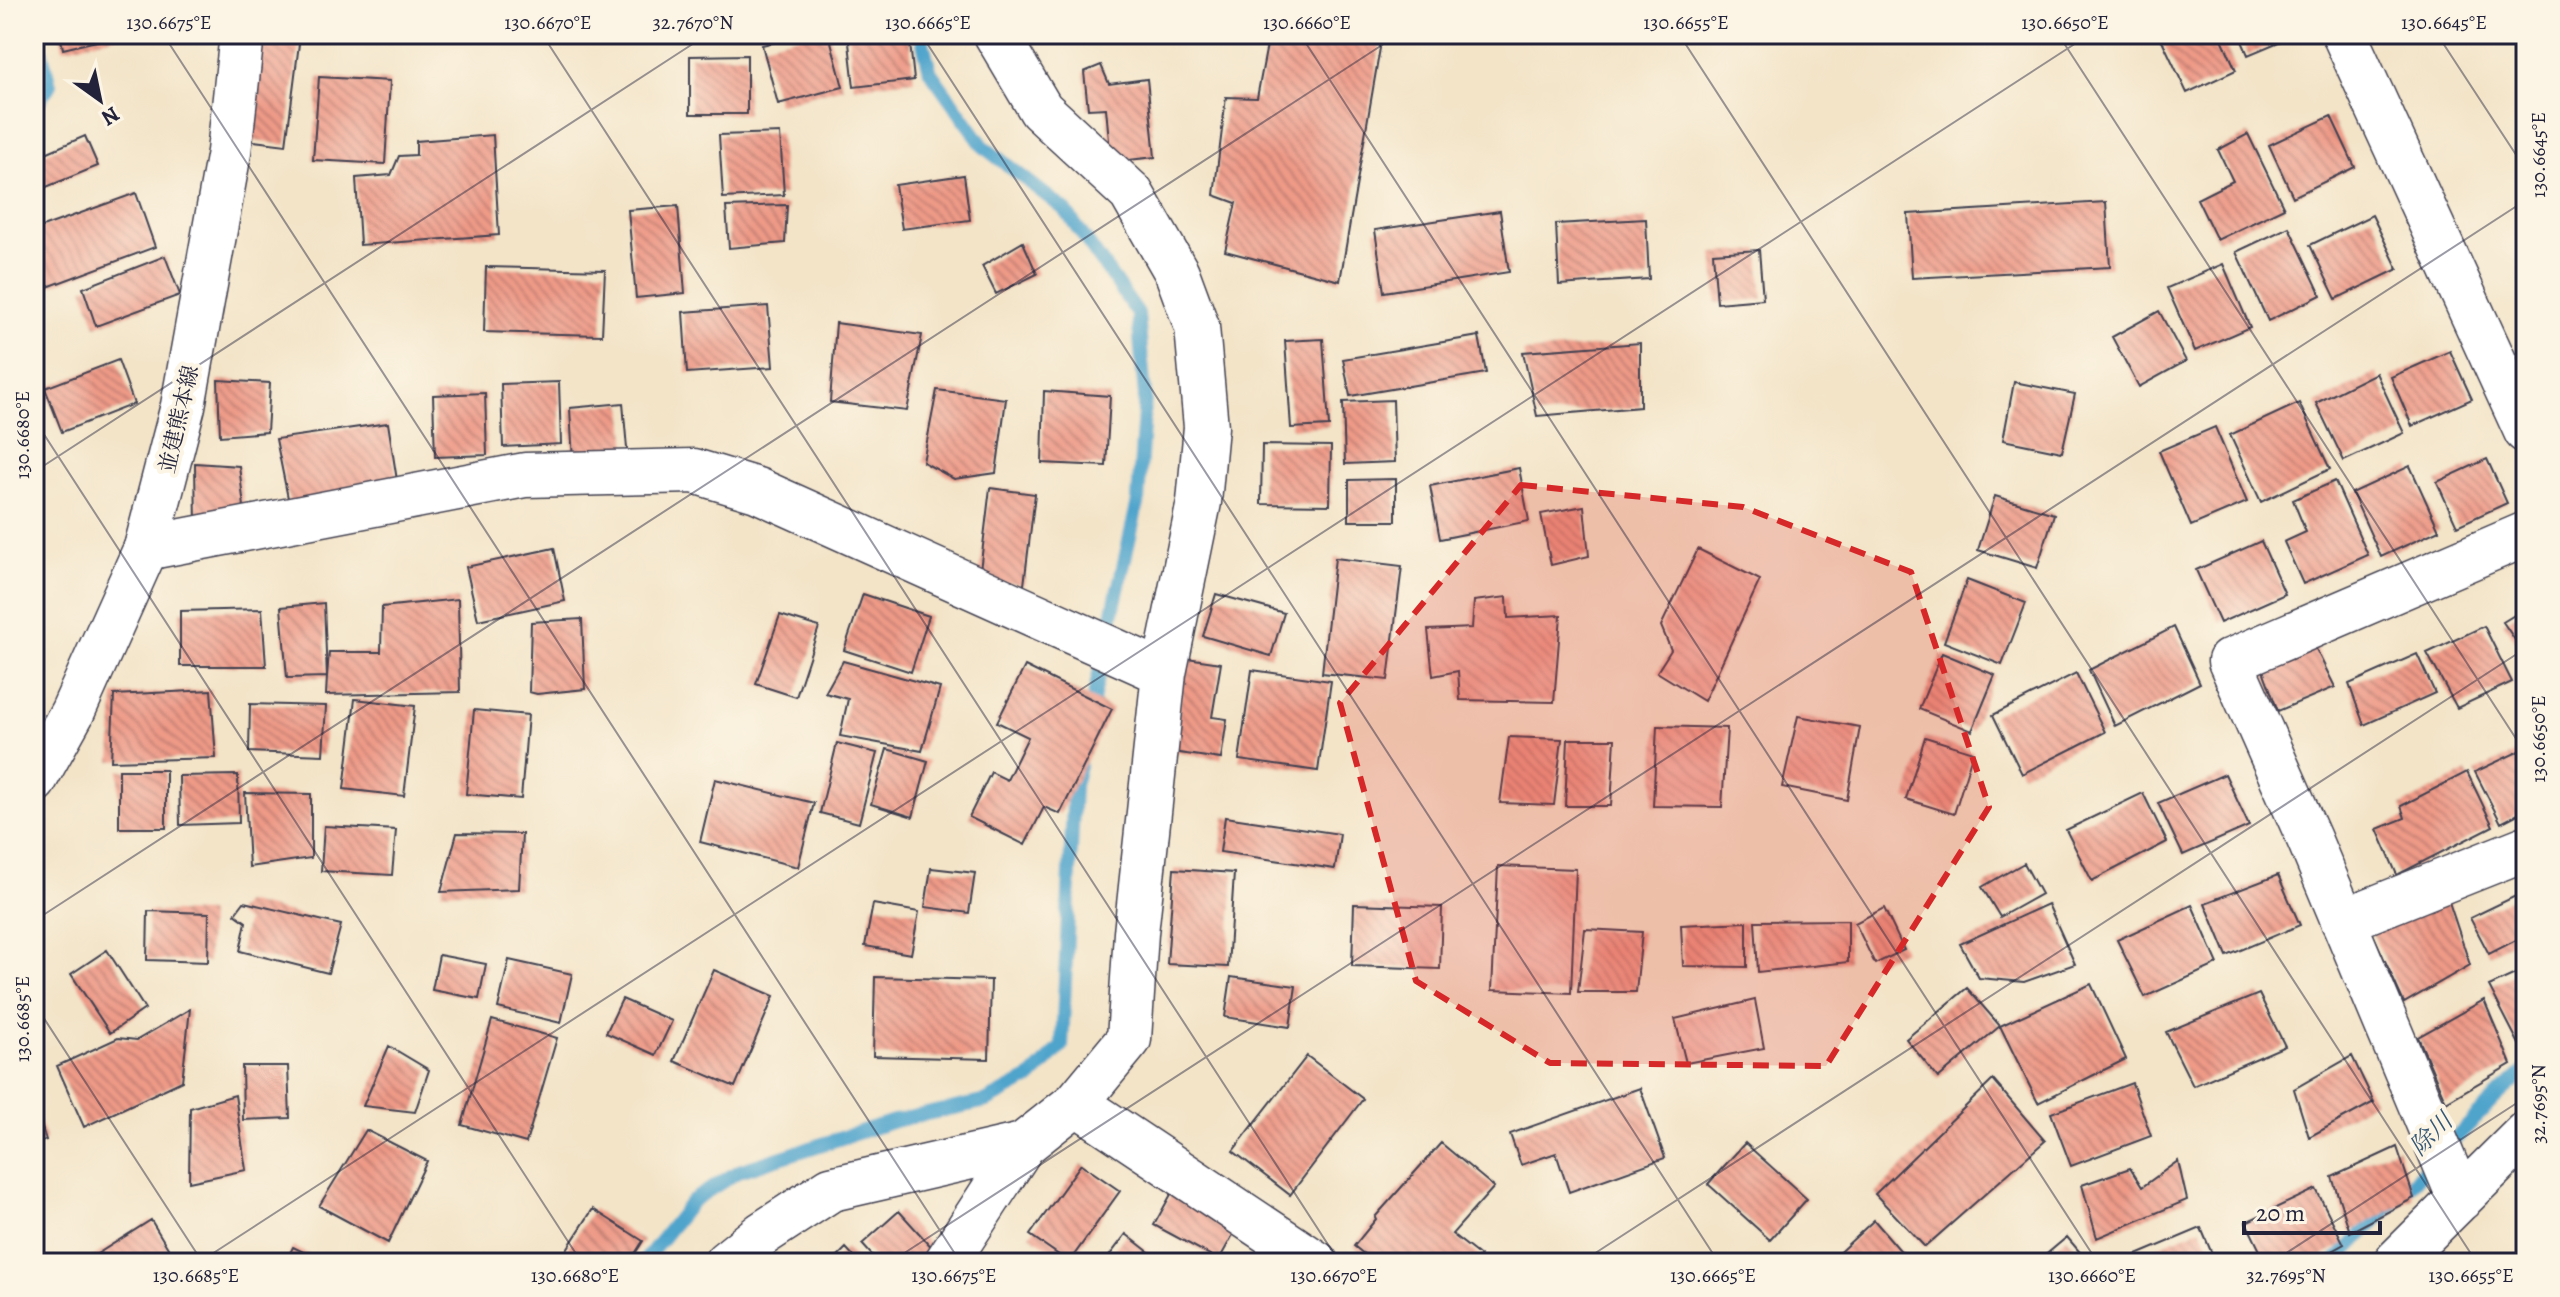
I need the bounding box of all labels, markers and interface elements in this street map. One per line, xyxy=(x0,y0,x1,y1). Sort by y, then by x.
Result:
text: 130.6675°E xyxy=(126,9,212,36)
text: 130.6670°E xyxy=(504,9,592,36)
text: 32.7670°N xyxy=(652,9,734,36)
text: 130.6665°E xyxy=(885,9,971,36)
text: 130.6660°E xyxy=(1263,9,1351,36)
text: 130.6655°E xyxy=(1643,9,1729,36)
text: 130.6650°E xyxy=(2021,9,2109,36)
text: 130.6645°E xyxy=(2401,9,2487,36)
north arrow xyxy=(60,60,140,140)
text: N xyxy=(95,99,125,133)
text: 130.6645°E xyxy=(2525,112,2552,198)
street label: 並建熊本線 xyxy=(152,362,206,476)
text: 130.6680°E xyxy=(9,391,36,479)
text: 130.6650°E xyxy=(2525,695,2552,783)
text: 130.6685°E xyxy=(9,976,36,1062)
text: 32.7695°N xyxy=(2525,1064,2552,1144)
water label: 除川 xyxy=(2403,1104,2461,1162)
scale bar xyxy=(2244,1185,2380,1235)
text: 20 m xyxy=(2256,1197,2305,1229)
text: 130.6685°E xyxy=(153,1262,239,1289)
text: 130.6680°E xyxy=(531,1262,619,1289)
text: 130.6675°E xyxy=(911,1262,997,1289)
text: 130.6670°E xyxy=(1290,1262,1378,1289)
text: 130.6665°E xyxy=(1670,1262,1756,1289)
text: 130.6660°E xyxy=(2048,1262,2136,1289)
text: 32.7695°N xyxy=(2246,1262,2326,1289)
text: 130.6655°E xyxy=(2428,1262,2514,1289)

